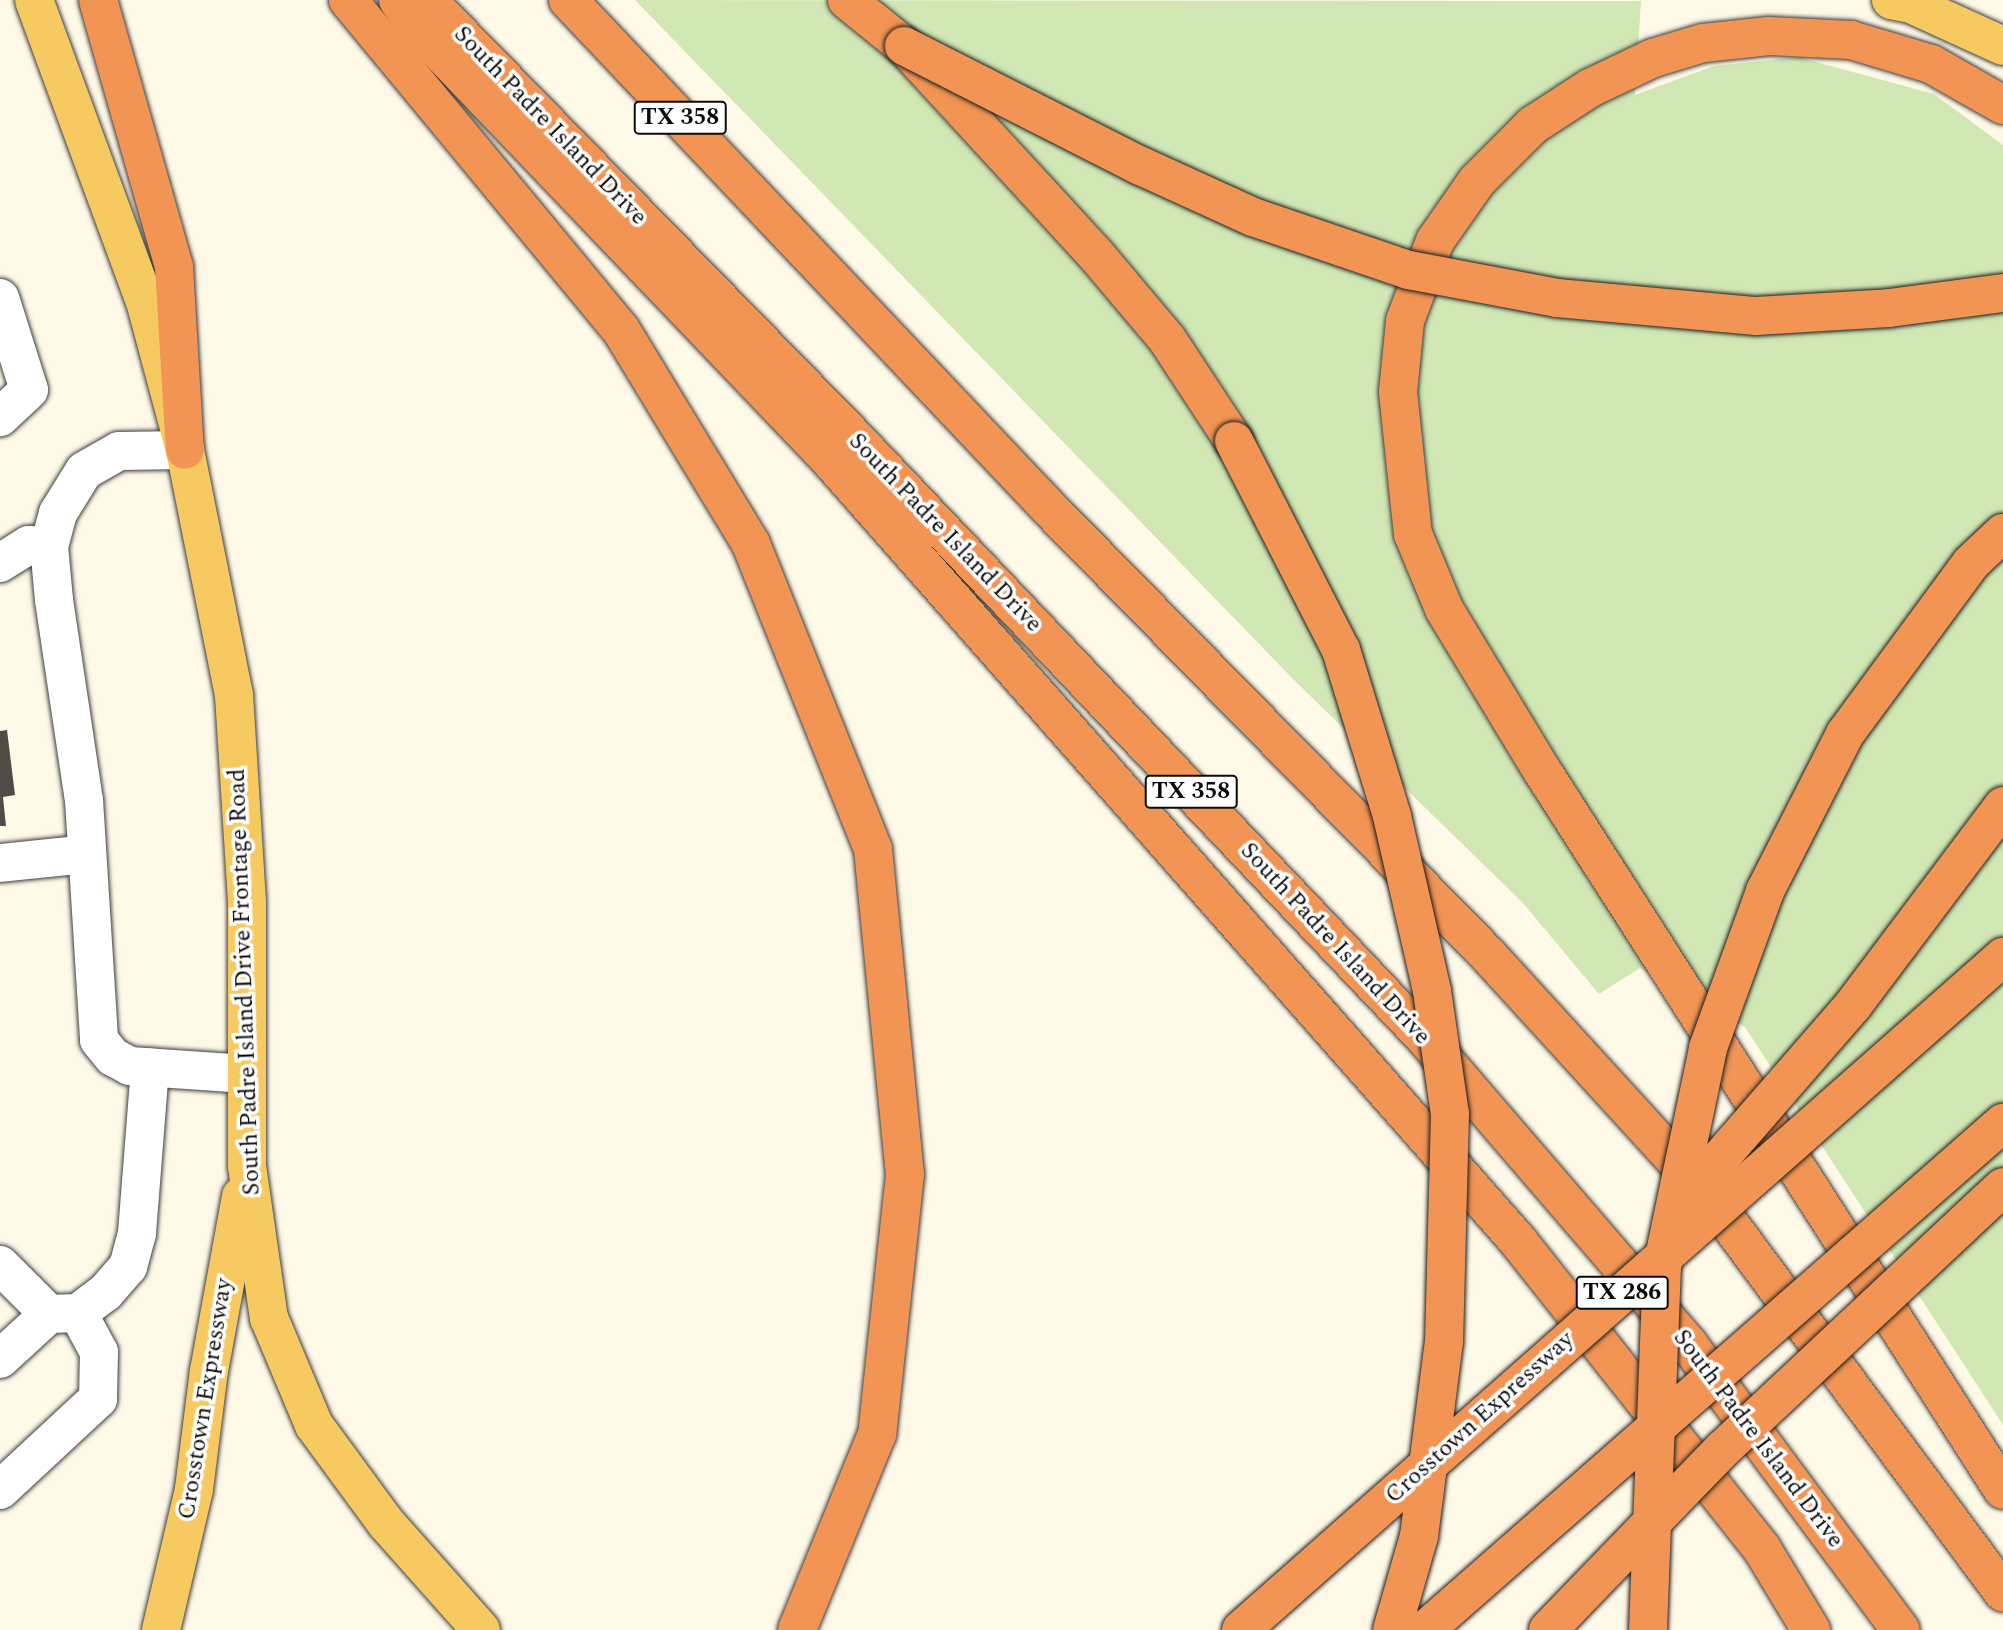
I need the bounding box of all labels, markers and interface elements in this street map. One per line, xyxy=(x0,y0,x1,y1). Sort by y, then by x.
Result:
street label: South Padre Island Drive xyxy=(447,20,653,232)
road number: TX 358 xyxy=(633,99,727,138)
street label: South Padre Island Drive xyxy=(842,427,1048,639)
street label: South Padre Island Drive Frontage Road xyxy=(223,768,267,1196)
road number: TX 358 xyxy=(1144,772,1238,812)
street label: South Padre Island Drive xyxy=(1234,837,1436,1051)
road number: TX 286 xyxy=(1575,1274,1669,1312)
street label: Crosstown Expressway xyxy=(173,1276,239,1522)
street label: South Padre Island Drive xyxy=(1666,1324,1850,1554)
street label: Crosstown Expressway xyxy=(1380,1326,1580,1510)

